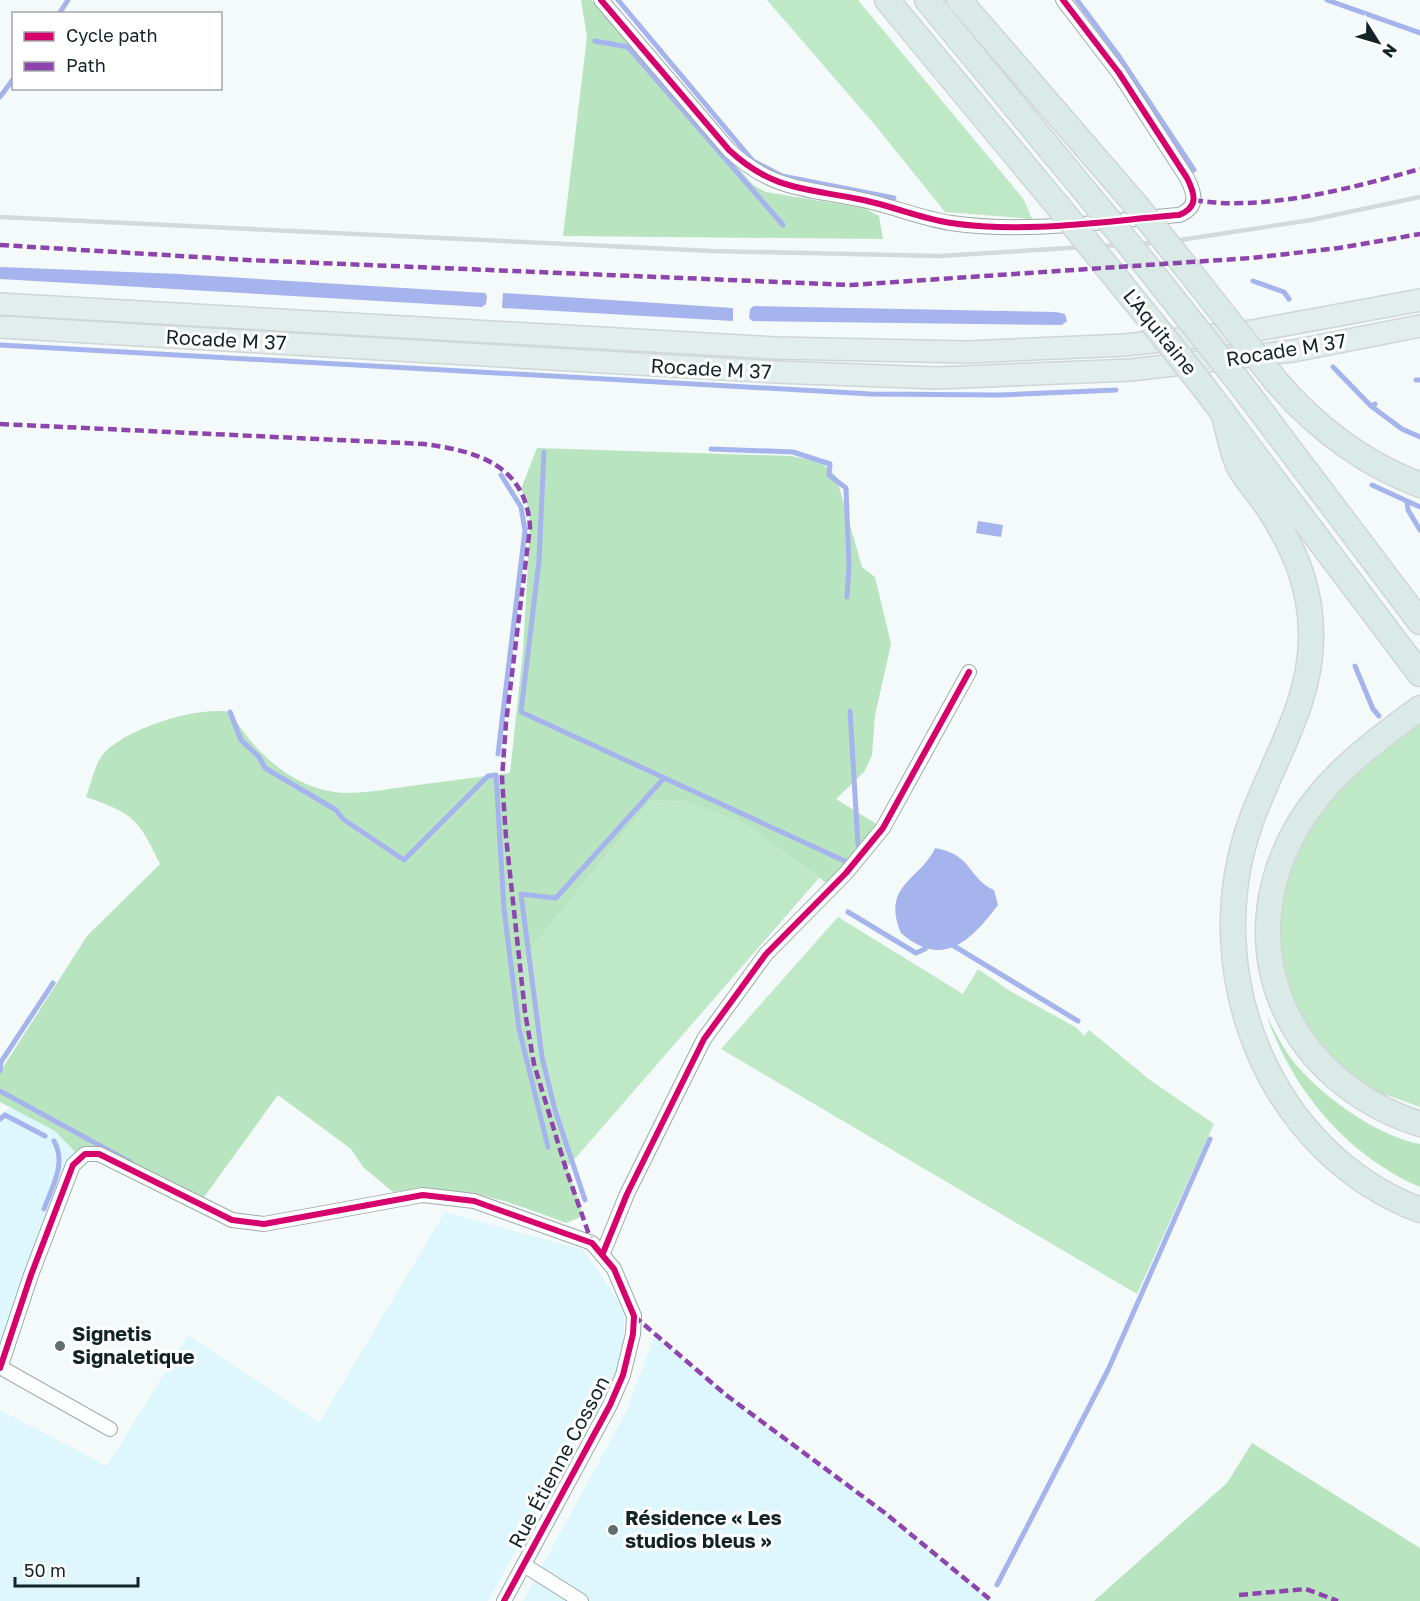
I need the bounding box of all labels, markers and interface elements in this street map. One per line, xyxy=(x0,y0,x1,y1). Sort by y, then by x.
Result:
legend xyxy=(12,12,222,90)
north arrow xyxy=(1348,12,1408,72)
text: Cycle path xyxy=(66,24,158,46)
text: N xyxy=(1378,40,1402,62)
text: Path xyxy=(66,54,106,76)
street label: L'Aquitaine xyxy=(1119,284,1203,379)
street label: Rocade M 37 xyxy=(165,324,287,354)
street label: Rocade M 37 xyxy=(1224,328,1347,370)
street label: Rocade M 37 xyxy=(650,353,772,383)
place label: Signetis Signaletique xyxy=(72,1321,195,1368)
marker: Signetis Signaletique xyxy=(53,1339,67,1353)
street label: Rue Étienne Cosson xyxy=(503,1371,614,1552)
place label: Résidence « Les studios bleus » xyxy=(625,1505,782,1552)
marker: Résidence « Les studios bleus » xyxy=(606,1523,620,1537)
scale bar xyxy=(15,1550,138,1588)
text: 50 m xyxy=(24,1559,66,1581)

